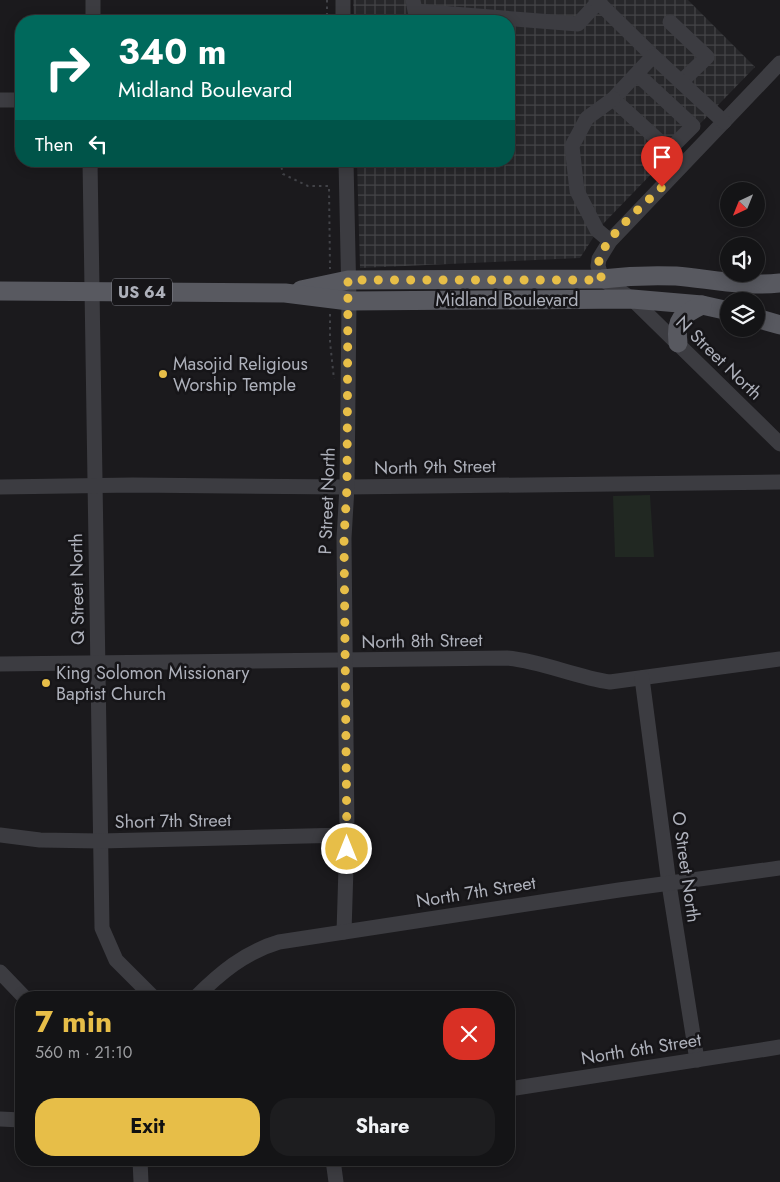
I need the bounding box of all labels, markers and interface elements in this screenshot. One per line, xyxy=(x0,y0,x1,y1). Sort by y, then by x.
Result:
text: 340 m xyxy=(118,27,227,77)
icon: right xyxy=(35,35,100,100)
text: Midland Boulevard xyxy=(118,73,293,105)
icon: left xyxy=(84,130,112,158)
text: Then xyxy=(35,131,74,158)
pin xyxy=(641,136,683,187)
icon: arrive xyxy=(648,143,676,171)
north arrow xyxy=(720,182,765,228)
map controls xyxy=(720,182,765,337)
button: sound xyxy=(720,237,765,282)
road number: US 64 xyxy=(112,278,172,306)
street label: Midland Boulevard xyxy=(436,287,578,313)
button: layers xyxy=(720,292,765,337)
street label: N Street North xyxy=(670,310,768,406)
place label: Masojid Religious Worship Temple xyxy=(173,351,308,398)
marker: Masojid Religious Worship Temple xyxy=(157,368,169,380)
street label: P Street North xyxy=(312,447,342,555)
street label: North 9th Street xyxy=(374,453,497,481)
street label: Q Street North xyxy=(63,533,91,645)
street label: North 8th Street xyxy=(361,627,483,655)
place label: King Solomon Missionary Baptist Church xyxy=(56,660,249,707)
marker: King Solomon Missionary Baptist Church xyxy=(40,677,52,689)
street label: Short 7th Street xyxy=(114,807,232,835)
street label: O Street North xyxy=(665,810,707,924)
position arrow xyxy=(320,822,372,874)
street label: North 7th Street xyxy=(414,870,538,914)
text: 7 min xyxy=(35,1000,112,1043)
button: close xyxy=(443,1008,495,1060)
street label: North 6th Street xyxy=(579,1027,704,1071)
text: 560 m · 21:10 xyxy=(35,1041,132,1064)
button: Exit xyxy=(35,1098,260,1156)
button: Share xyxy=(270,1098,495,1156)

